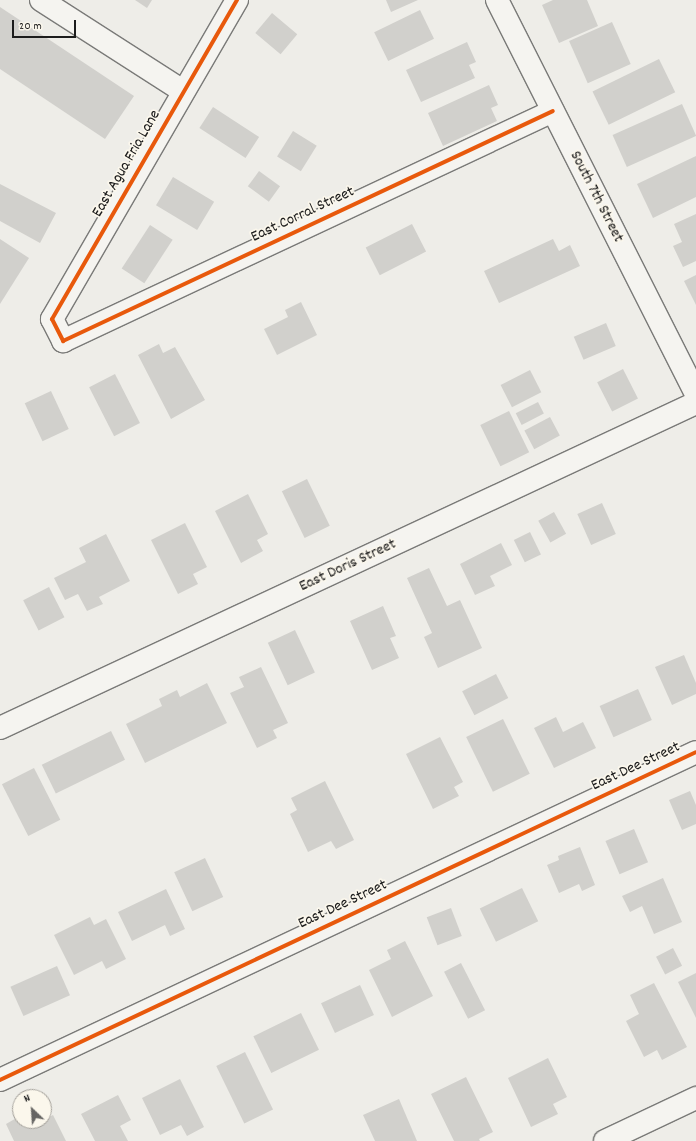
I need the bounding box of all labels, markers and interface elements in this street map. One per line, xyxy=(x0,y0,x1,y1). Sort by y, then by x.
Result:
scale bar xyxy=(14,12,78,38)
text: 20 m xyxy=(19,18,42,35)
street label: East Agua Fria Lane xyxy=(89,107,165,221)
street label: South 7th Street xyxy=(565,148,627,246)
street label: East Corral Street xyxy=(248,183,358,247)
street label: East Doris Street xyxy=(297,535,399,597)
street label: East Dee Street xyxy=(588,738,684,796)
street label: East Dee Street xyxy=(295,876,391,934)
north arrow xyxy=(12,1089,52,1129)
text: N xyxy=(22,1091,33,1107)

